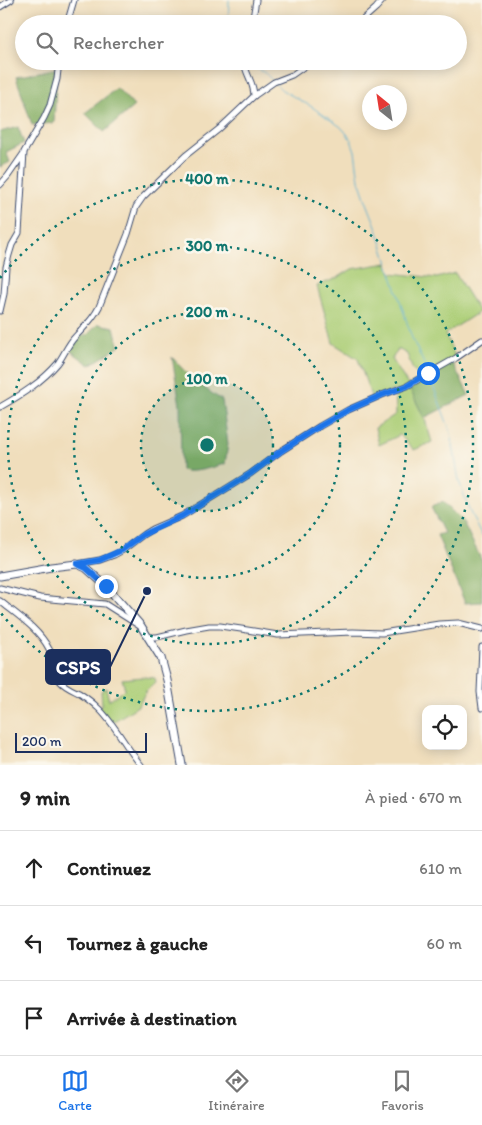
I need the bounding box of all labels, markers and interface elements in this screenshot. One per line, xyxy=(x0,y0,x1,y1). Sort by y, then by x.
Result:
search box xyxy=(15,15,467,70)
icon: search xyxy=(33,29,61,57)
text: Rechercher xyxy=(73,31,164,54)
north arrow xyxy=(362,85,407,130)
text: 400 m xyxy=(185,170,229,188)
text: 300 m xyxy=(186,237,229,255)
text: 200 m xyxy=(186,303,229,321)
route start xyxy=(417,362,440,385)
text: 100 m xyxy=(186,370,228,388)
centre of rings xyxy=(198,436,216,454)
route end xyxy=(95,575,118,598)
callout: CSPS xyxy=(46,650,110,684)
text: CSPS xyxy=(56,656,101,679)
map controls xyxy=(422,705,467,750)
button: locate xyxy=(422,705,467,750)
scale bar xyxy=(15,730,148,753)
text: 200 m xyxy=(22,733,62,750)
text: 9 min xyxy=(20,785,70,810)
text: À pied · 670 m xyxy=(365,788,462,807)
icon: ahead xyxy=(20,854,48,882)
text: Continuez xyxy=(67,857,151,880)
text: 610 m xyxy=(419,859,462,878)
icon: left xyxy=(20,929,48,957)
text: Tournez à gauche xyxy=(67,932,208,955)
text: 60 m xyxy=(427,934,462,953)
icon: arrive xyxy=(20,1004,48,1032)
text: Arrivée à destination xyxy=(67,1007,237,1030)
tab: Carte xyxy=(58,1067,92,1114)
tab: Itinéraire xyxy=(208,1067,265,1114)
tab: Favoris xyxy=(381,1067,424,1114)

